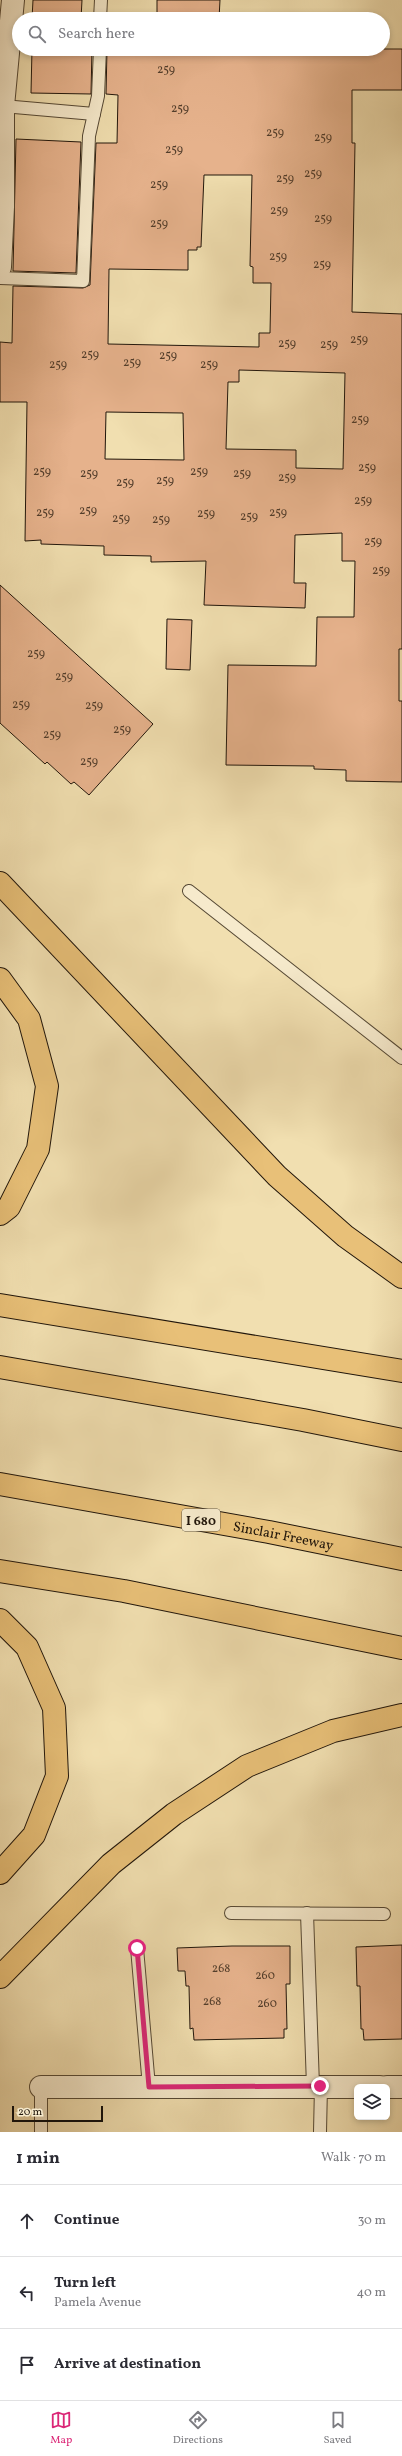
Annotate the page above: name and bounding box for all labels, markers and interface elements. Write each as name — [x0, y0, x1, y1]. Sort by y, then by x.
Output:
search box — [12, 12, 390, 56]
icon: search — [26, 23, 48, 45]
text: Search here — [58, 24, 135, 45]
house number: 259 — [157, 62, 175, 78]
house number: 259 — [171, 101, 189, 117]
house number: 259 — [266, 125, 284, 141]
house number: 259 — [314, 130, 332, 146]
house number: 259 — [165, 142, 183, 158]
house number: 259 — [304, 166, 322, 182]
house number: 259 — [276, 171, 294, 187]
house number: 259 — [150, 177, 168, 193]
house number: 259 — [270, 203, 288, 219]
house number: 259 — [314, 211, 332, 227]
house number: 259 — [150, 216, 168, 232]
house number: 259 — [269, 249, 287, 265]
house number: 259 — [313, 257, 331, 273]
house number: 259 — [350, 332, 368, 348]
house number: 259 — [278, 336, 296, 352]
house number: 259 — [320, 337, 338, 353]
house number: 259 — [81, 347, 99, 363]
house number: 259 — [159, 348, 177, 364]
house number: 259 — [123, 355, 141, 371]
house number: 259 — [49, 357, 67, 373]
house number: 259 — [200, 357, 218, 373]
house number: 259 — [351, 412, 369, 428]
house number: 259 — [358, 460, 376, 476]
house number: 259 — [33, 464, 51, 480]
house number: 259 — [190, 464, 208, 480]
house number: 259 — [80, 466, 98, 482]
house number: 259 — [233, 466, 251, 482]
house number: 259 — [278, 470, 296, 486]
house number: 259 — [156, 473, 174, 489]
house number: 259 — [116, 475, 134, 491]
house number: 259 — [354, 493, 372, 509]
house number: 259 — [79, 503, 97, 519]
house number: 259 — [36, 505, 54, 521]
house number: 259 — [269, 505, 287, 521]
house number: 259 — [197, 506, 215, 522]
house number: 259 — [240, 509, 258, 525]
house number: 259 — [112, 511, 130, 527]
house number: 259 — [152, 512, 170, 528]
house number: 259 — [364, 534, 382, 550]
house number: 259 — [372, 563, 390, 579]
house number: 259 — [27, 646, 45, 662]
house number: 259 — [55, 669, 73, 685]
house number: 259 — [12, 697, 30, 713]
house number: 259 — [85, 698, 103, 714]
house number: 259 — [113, 722, 131, 738]
house number: 259 — [43, 727, 61, 743]
house number: 259 — [80, 754, 98, 770]
road number: I 680 — [182, 1509, 220, 1531]
street label: Sinclair Freeway — [232, 1518, 335, 1556]
route start — [128, 1939, 146, 1957]
house number: 268 — [212, 1961, 230, 1977]
house number: 260 — [255, 1968, 275, 1984]
house number: 268 — [203, 1994, 221, 2010]
house number: 260 — [257, 1996, 277, 2012]
route end — [311, 2077, 329, 2095]
map controls — [354, 2084, 390, 2120]
button: layers — [354, 2084, 390, 2120]
scale bar — [12, 2104, 103, 2123]
text: 20 m — [18, 2105, 42, 2120]
text: 1 min — [16, 2147, 60, 2170]
text: Walk · 70 m — [321, 2149, 386, 2167]
icon: ahead — [16, 2210, 38, 2232]
text: Continue — [54, 2210, 119, 2231]
text: 30 m — [358, 2212, 386, 2230]
text: Turn left — [54, 2273, 116, 2294]
icon: left — [16, 2282, 38, 2304]
text: 40 m — [357, 2284, 386, 2302]
text: Pamela Avenue — [54, 2294, 141, 2312]
icon: arrive — [16, 2354, 38, 2376]
text: Arrive at destination — [54, 2354, 201, 2375]
tab: Map — [50, 2409, 72, 2448]
tab: Directions — [173, 2409, 223, 2448]
tab: Saved — [323, 2409, 352, 2448]

